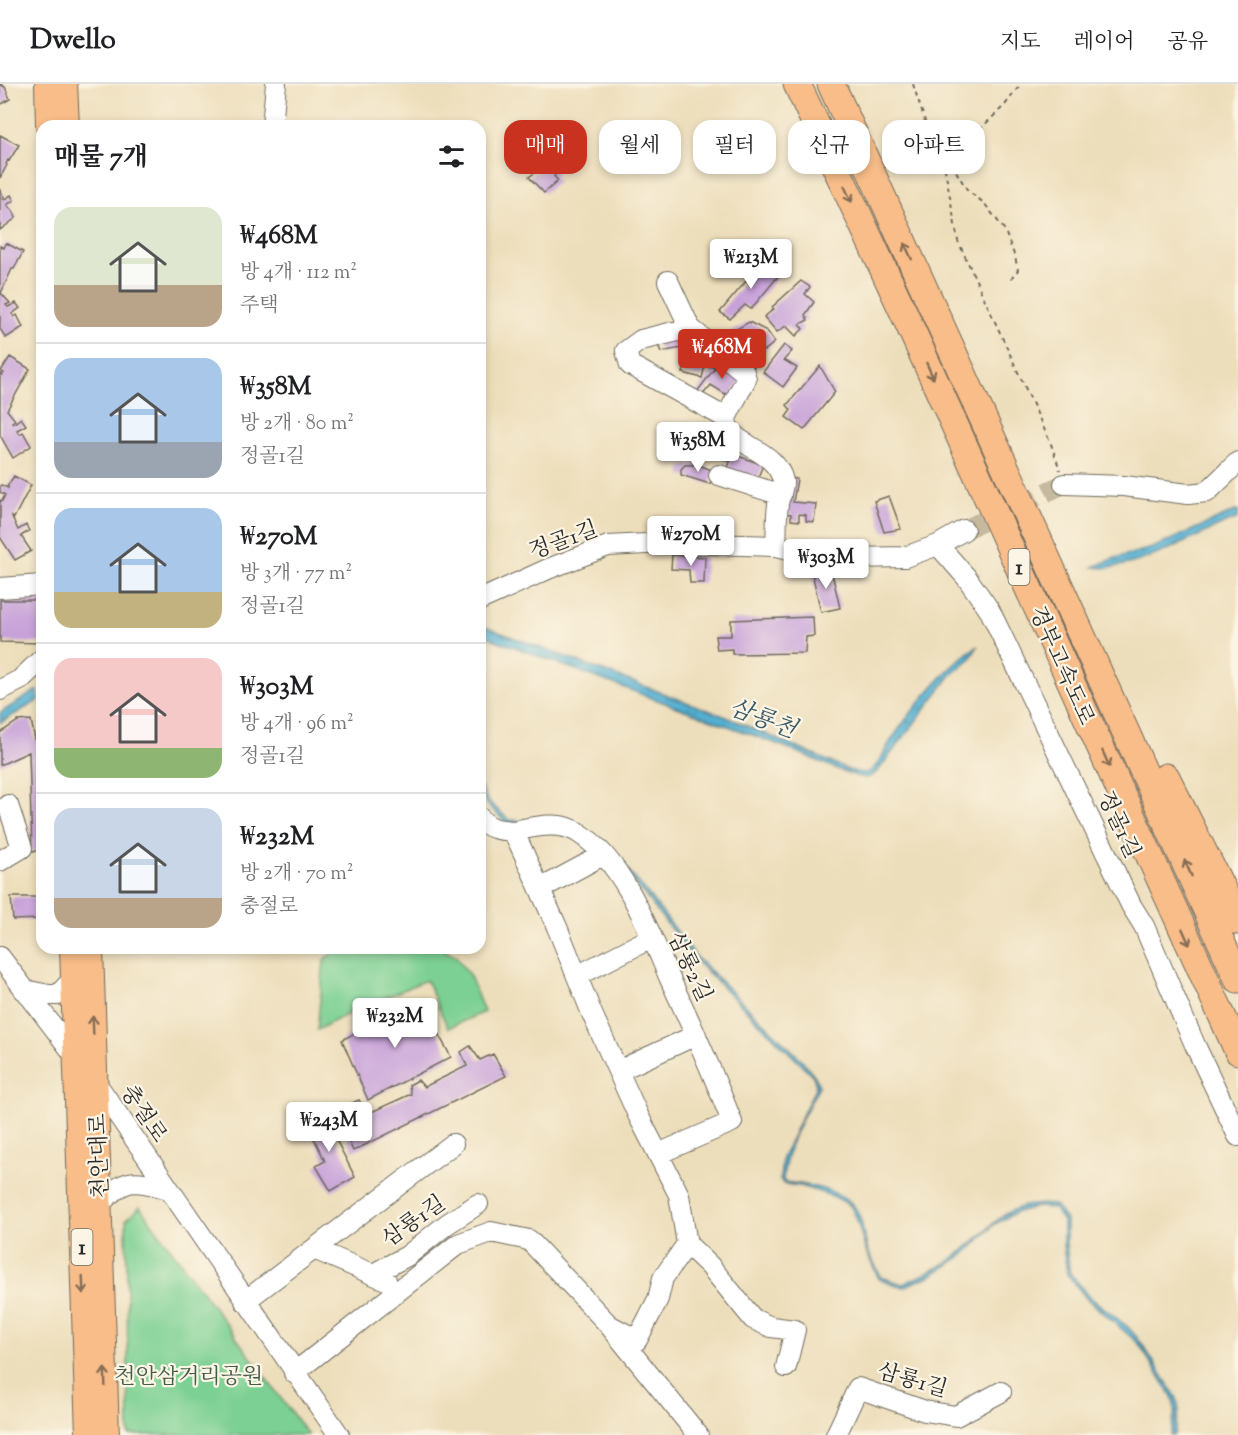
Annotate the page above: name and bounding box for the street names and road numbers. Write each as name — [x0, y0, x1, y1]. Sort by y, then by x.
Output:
street label: 정골1길 — [525, 515, 603, 569]
road number: 1 — [1008, 549, 1030, 585]
street label: 경부고속도로 — [1020, 601, 1101, 731]
street label: 정골1길 — [1088, 786, 1147, 864]
street label: 삼룡2길 — [658, 927, 718, 1008]
street label: 충절로 — [111, 1079, 174, 1150]
street label: 천안대로 — [84, 1113, 118, 1199]
street label: 삼룡1길 — [376, 1189, 453, 1256]
road number: 1 — [72, 1229, 92, 1265]
street label: 삼룡1길 — [874, 1357, 951, 1407]

